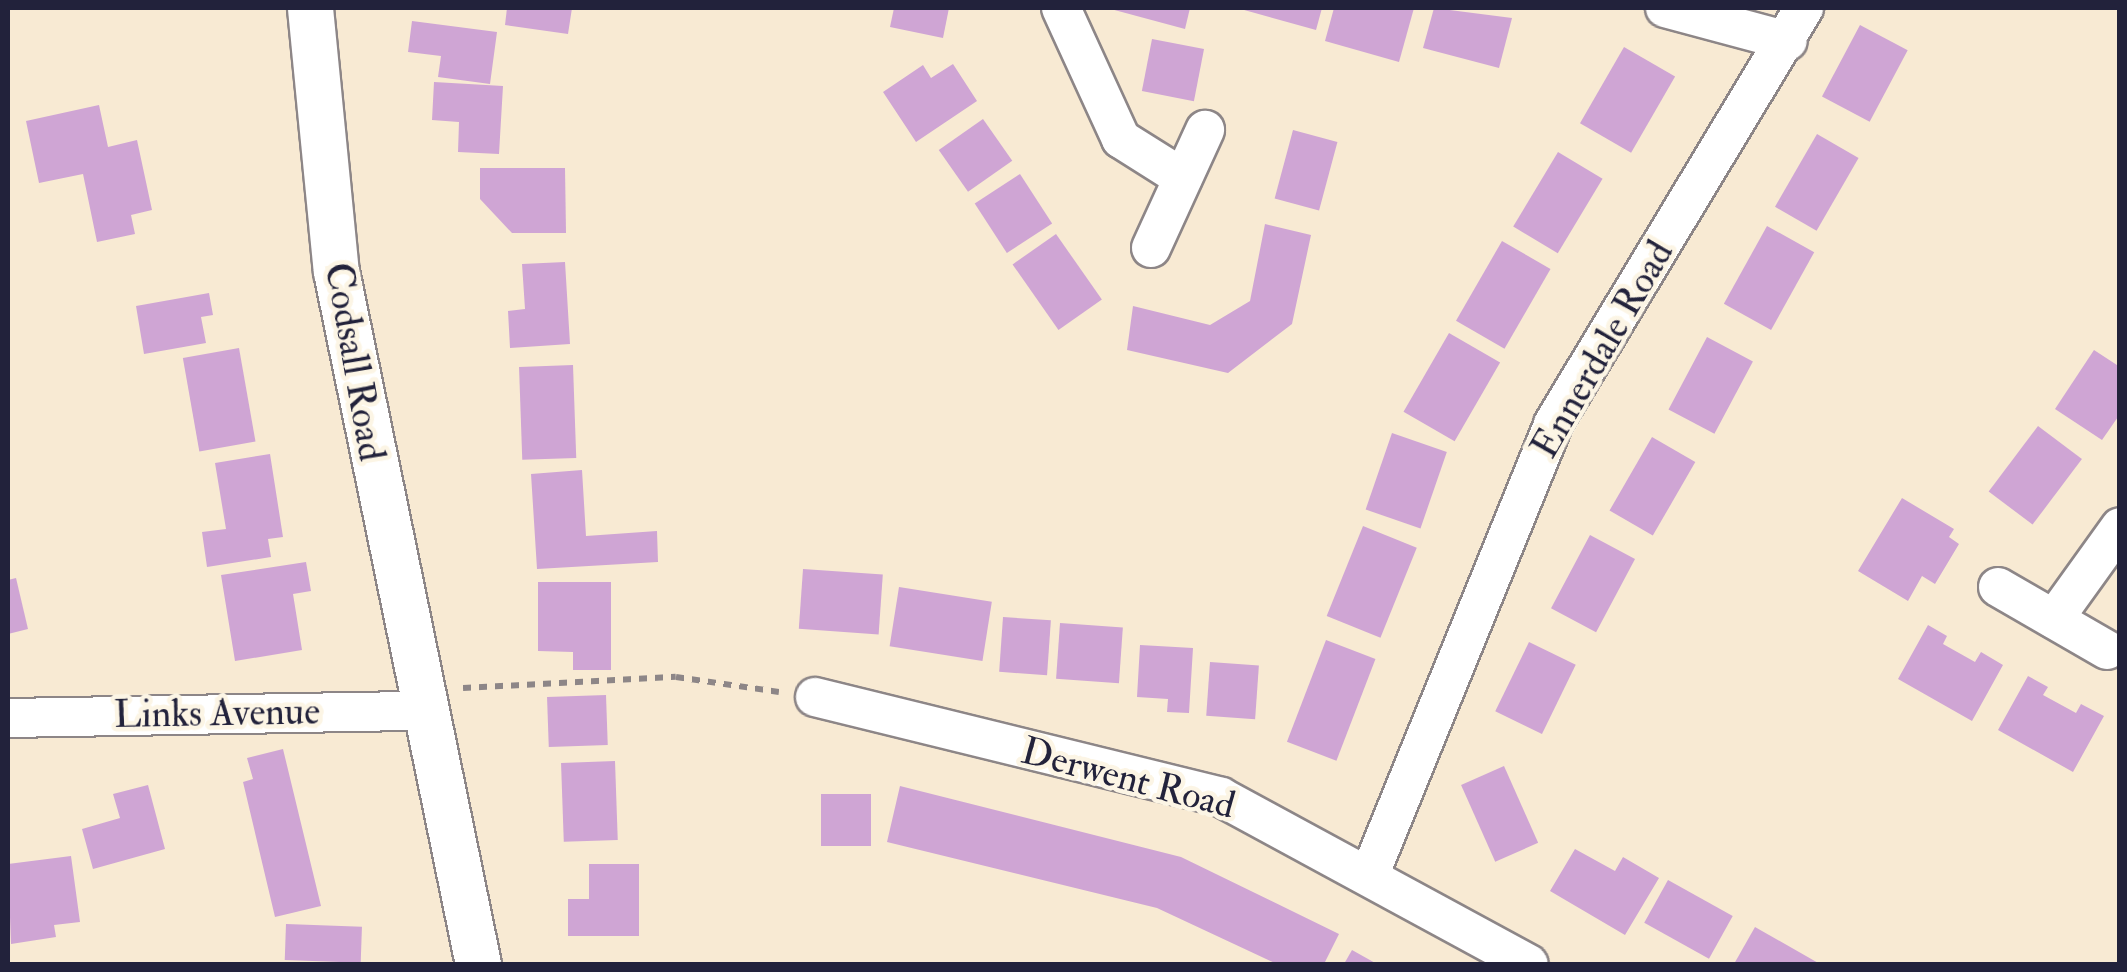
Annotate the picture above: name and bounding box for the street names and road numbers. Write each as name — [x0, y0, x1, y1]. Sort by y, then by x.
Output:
street label: Ennerdale Road — [1522, 233, 1684, 467]
street label: Codsall Road — [314, 259, 394, 465]
street label: Links Avenue — [114, 689, 320, 739]
street label: Derwent Road — [1016, 729, 1240, 829]

